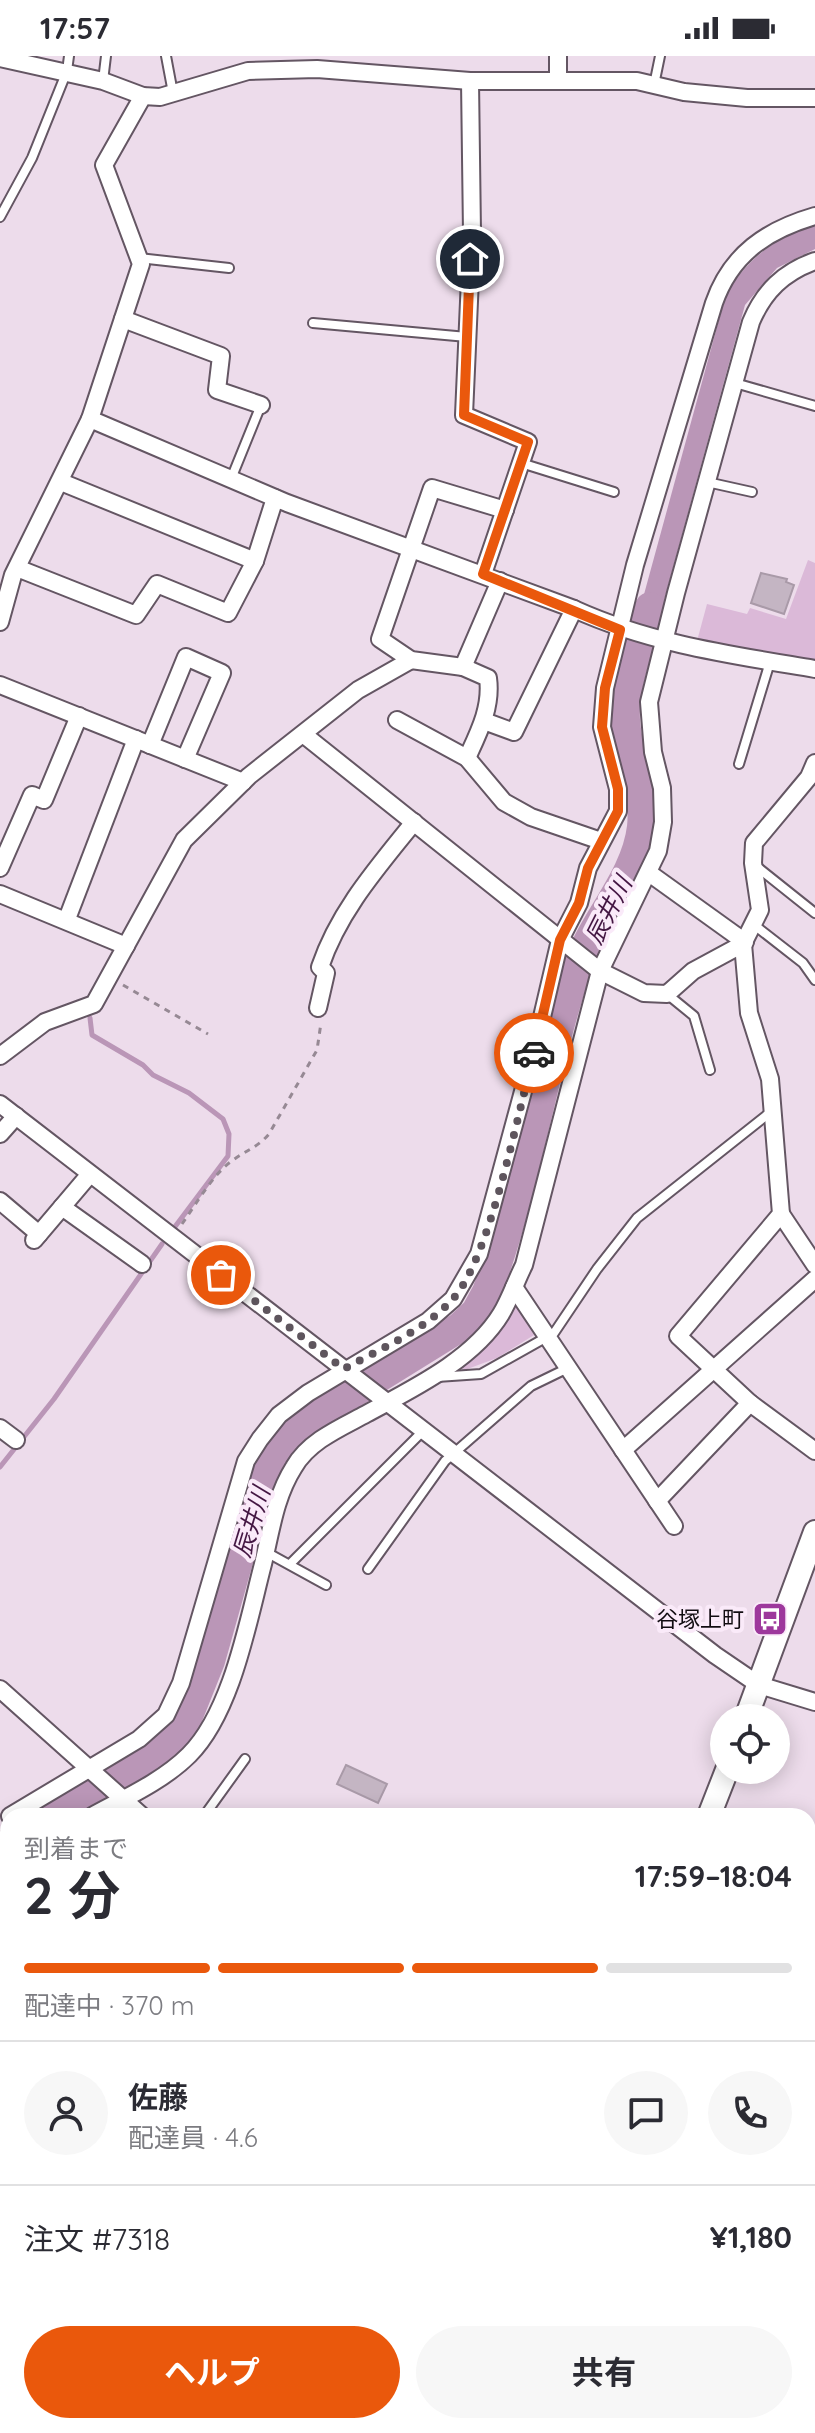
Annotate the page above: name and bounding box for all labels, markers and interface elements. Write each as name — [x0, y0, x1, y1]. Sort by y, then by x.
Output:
text: 17:57 — [40, 9, 110, 47]
pin — [436, 225, 504, 293]
icon: home — [448, 237, 492, 281]
water label: 辰井川 — [578, 868, 639, 949]
courier — [494, 1013, 574, 1093]
icon: car — [512, 1031, 556, 1075]
pin — [187, 1241, 255, 1309]
icon: bag — [199, 1253, 243, 1297]
water label: 辰井川 — [226, 1480, 277, 1561]
bus stop icon: 谷塚上町 — [751, 1600, 789, 1638]
place label: 谷塚上町 — [656, 1605, 744, 1633]
map controls — [710, 1704, 790, 1784]
button: locate — [710, 1704, 790, 1784]
text: 到着まで — [24, 1832, 128, 1865]
text: 17:59–18:04 — [635, 1857, 792, 1895]
text: 2 分 — [24, 1862, 120, 1927]
text: 配達中 · 370 m — [24, 1989, 195, 2022]
button: person — [24, 2071, 108, 2155]
button: chat — [604, 2071, 688, 2155]
button: phone — [708, 2071, 792, 2155]
text: 佐藤 — [128, 2078, 188, 2116]
text: 配達員 · 4.6 — [128, 2121, 258, 2154]
text: ¥1,180 — [710, 2218, 792, 2256]
text: 注文 #7318 — [24, 2220, 170, 2258]
button: ヘルプ — [24, 2326, 400, 2418]
button: 共有 — [416, 2326, 792, 2418]

